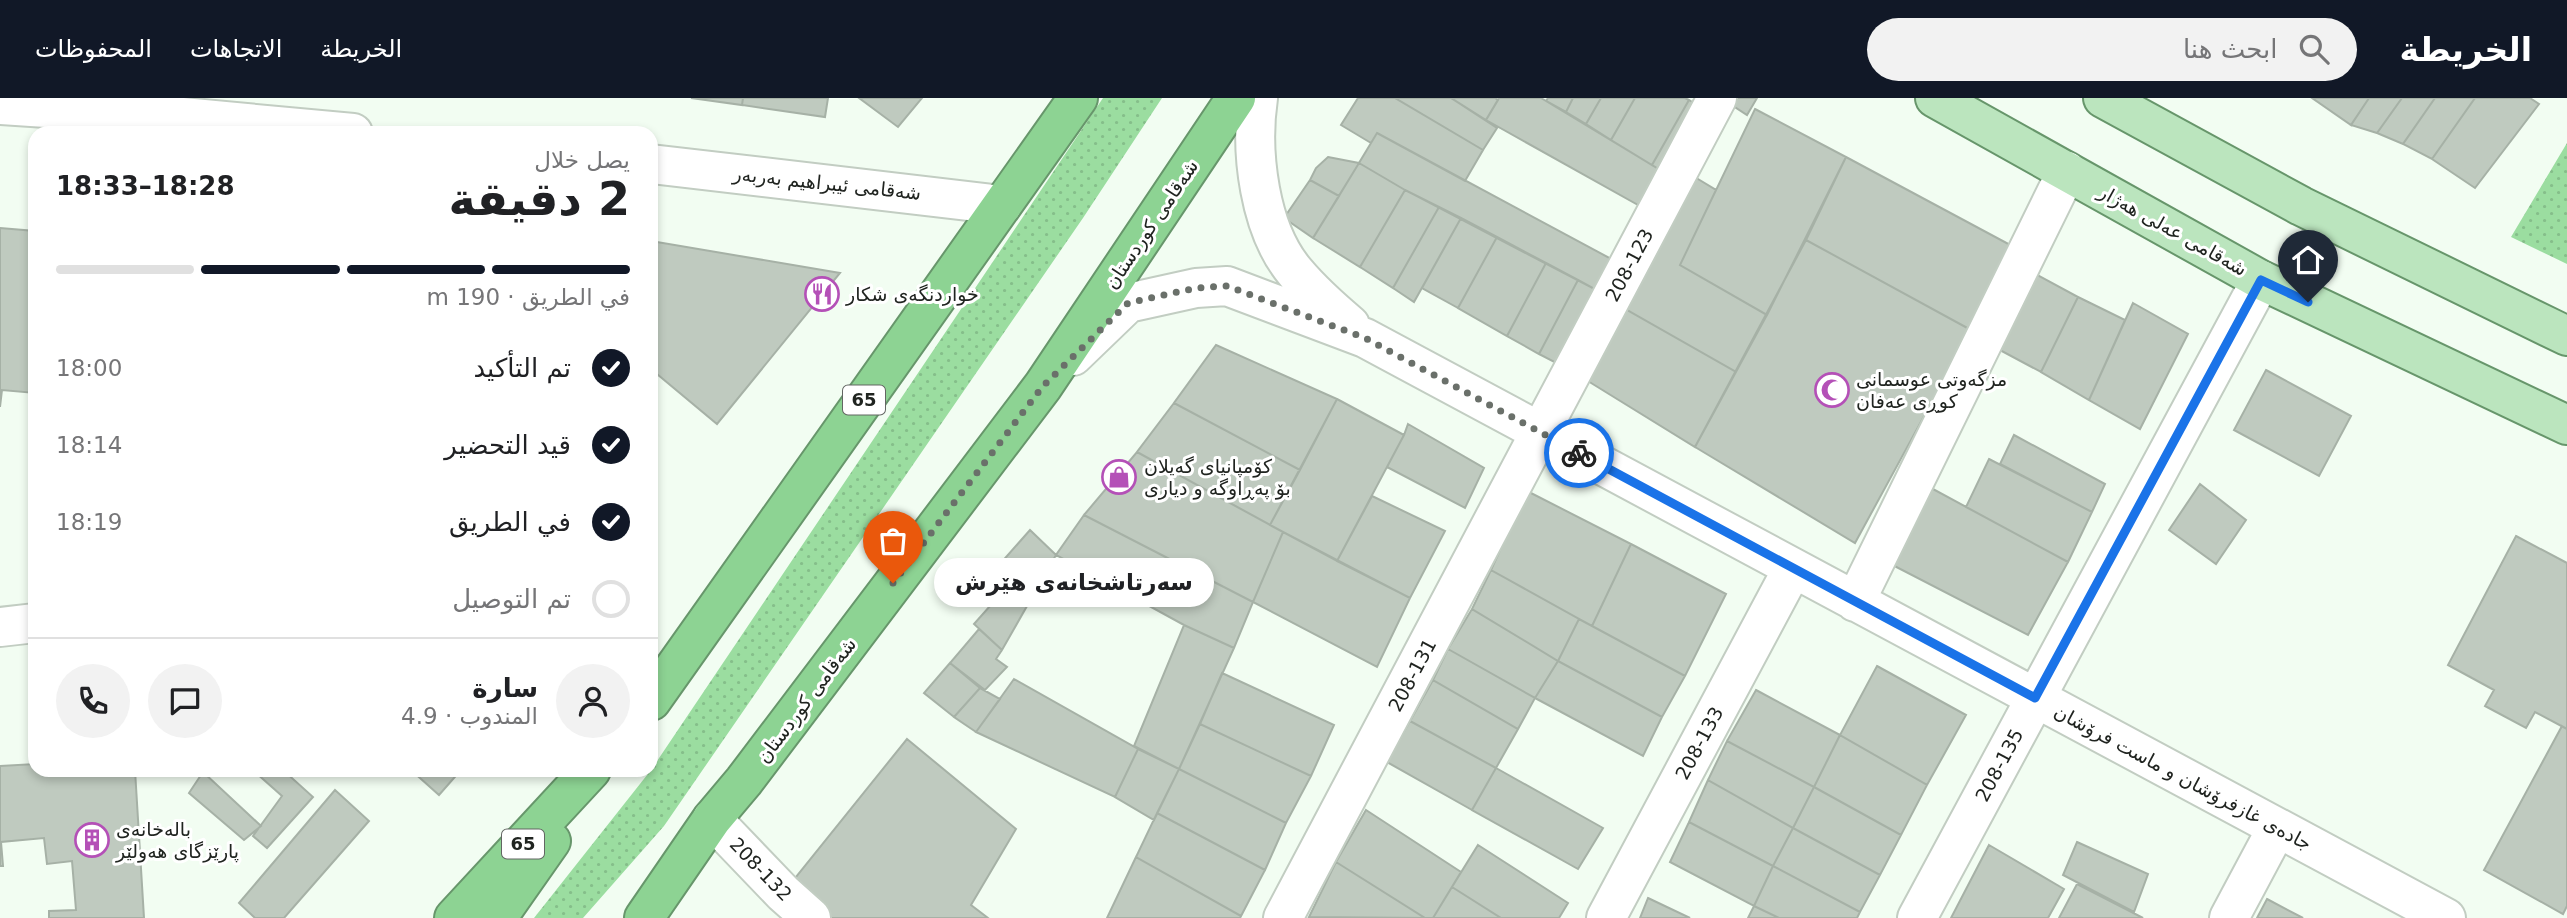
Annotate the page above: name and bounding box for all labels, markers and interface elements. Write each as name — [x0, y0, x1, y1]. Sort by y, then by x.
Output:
search box — [1867, 18, 2357, 81]
icon: search — [2295, 30, 2333, 68]
text: الخريطة — [2399, 30, 2532, 69]
text: ابحث هنا — [2183, 34, 2277, 64]
text: المحفوظات — [35, 35, 152, 63]
text: الاتجاهات — [190, 35, 282, 63]
text: الخريطة — [320, 35, 402, 63]
text: يصل خلال — [534, 147, 630, 173]
street label: شەقامی کوردستان — [1100, 155, 1203, 293]
street label: شەقامی ئیبراهیم بەربەر — [731, 162, 922, 205]
text: 18:28–18:33 — [56, 171, 235, 201]
text: 2 دقيقة — [448, 172, 630, 226]
street label: شەقامی عەلی هەژار — [2094, 180, 2251, 281]
street label: 208-123 — [1601, 225, 1657, 305]
pin — [2278, 230, 2338, 302]
icon: home — [2289, 241, 2327, 279]
restaurant icon: خواردنگەی شکار — [803, 275, 841, 313]
place label: خواردنگەی شکار — [845, 283, 979, 306]
text: في الطريق · 190 m — [426, 284, 630, 310]
icon: check — [592, 349, 630, 387]
text: تم التأكيد — [473, 353, 571, 383]
text: 18:00 — [56, 355, 122, 381]
place label: مزگەوتی عوسمانی کوڕی عەفان — [1856, 368, 2007, 413]
mosque icon: مزگەوتی عوسمانی کوڕی عەفان — [1813, 371, 1851, 409]
road number: 65 — [843, 386, 885, 414]
courier — [1544, 418, 1614, 488]
icon: check — [592, 426, 630, 464]
text: قيد التحضير — [444, 430, 571, 460]
text: 18:14 — [56, 432, 122, 458]
icon: bike — [1560, 434, 1598, 472]
place label: کۆمپانیای گەیلان بۆ پەڕاوگە و دیاری — [1144, 455, 1291, 500]
shop icon: کۆمپانیای گەیلان بۆ پەڕاوگە و دیاری — [1100, 458, 1138, 496]
icon: check — [592, 503, 630, 541]
text: في الطريق — [449, 507, 571, 537]
text: 18:19 — [56, 509, 122, 535]
pin — [863, 511, 923, 583]
icon: bag — [874, 522, 912, 560]
callout: سەرتاشخانەی هێرش — [935, 559, 1215, 608]
text: سەرتاشخانەی هێرش — [955, 569, 1193, 595]
text: تم التوصيل — [452, 584, 571, 614]
street label: شەقامی کوردستان — [752, 633, 861, 767]
street label: 208-131 — [1384, 635, 1440, 715]
button: phone — [56, 664, 130, 738]
button: chat — [148, 664, 222, 738]
button: person — [556, 664, 630, 738]
text: سارة — [472, 673, 538, 703]
street label: جاده‌ی غازفرۆشان و ماست فرۆشان — [2050, 700, 2315, 855]
text: المندوب · 4.9 — [401, 703, 538, 729]
street label: 208-133 — [1671, 703, 1727, 783]
street label: 208-135 — [1971, 725, 2027, 805]
place label: بالەخانەی پارێزگای هەولێر — [115, 818, 239, 863]
building icon: بالەخانەی پارێزگای هەولێر — [73, 821, 111, 859]
road number: 65 — [502, 830, 544, 858]
street label: 208-132 — [726, 833, 796, 905]

